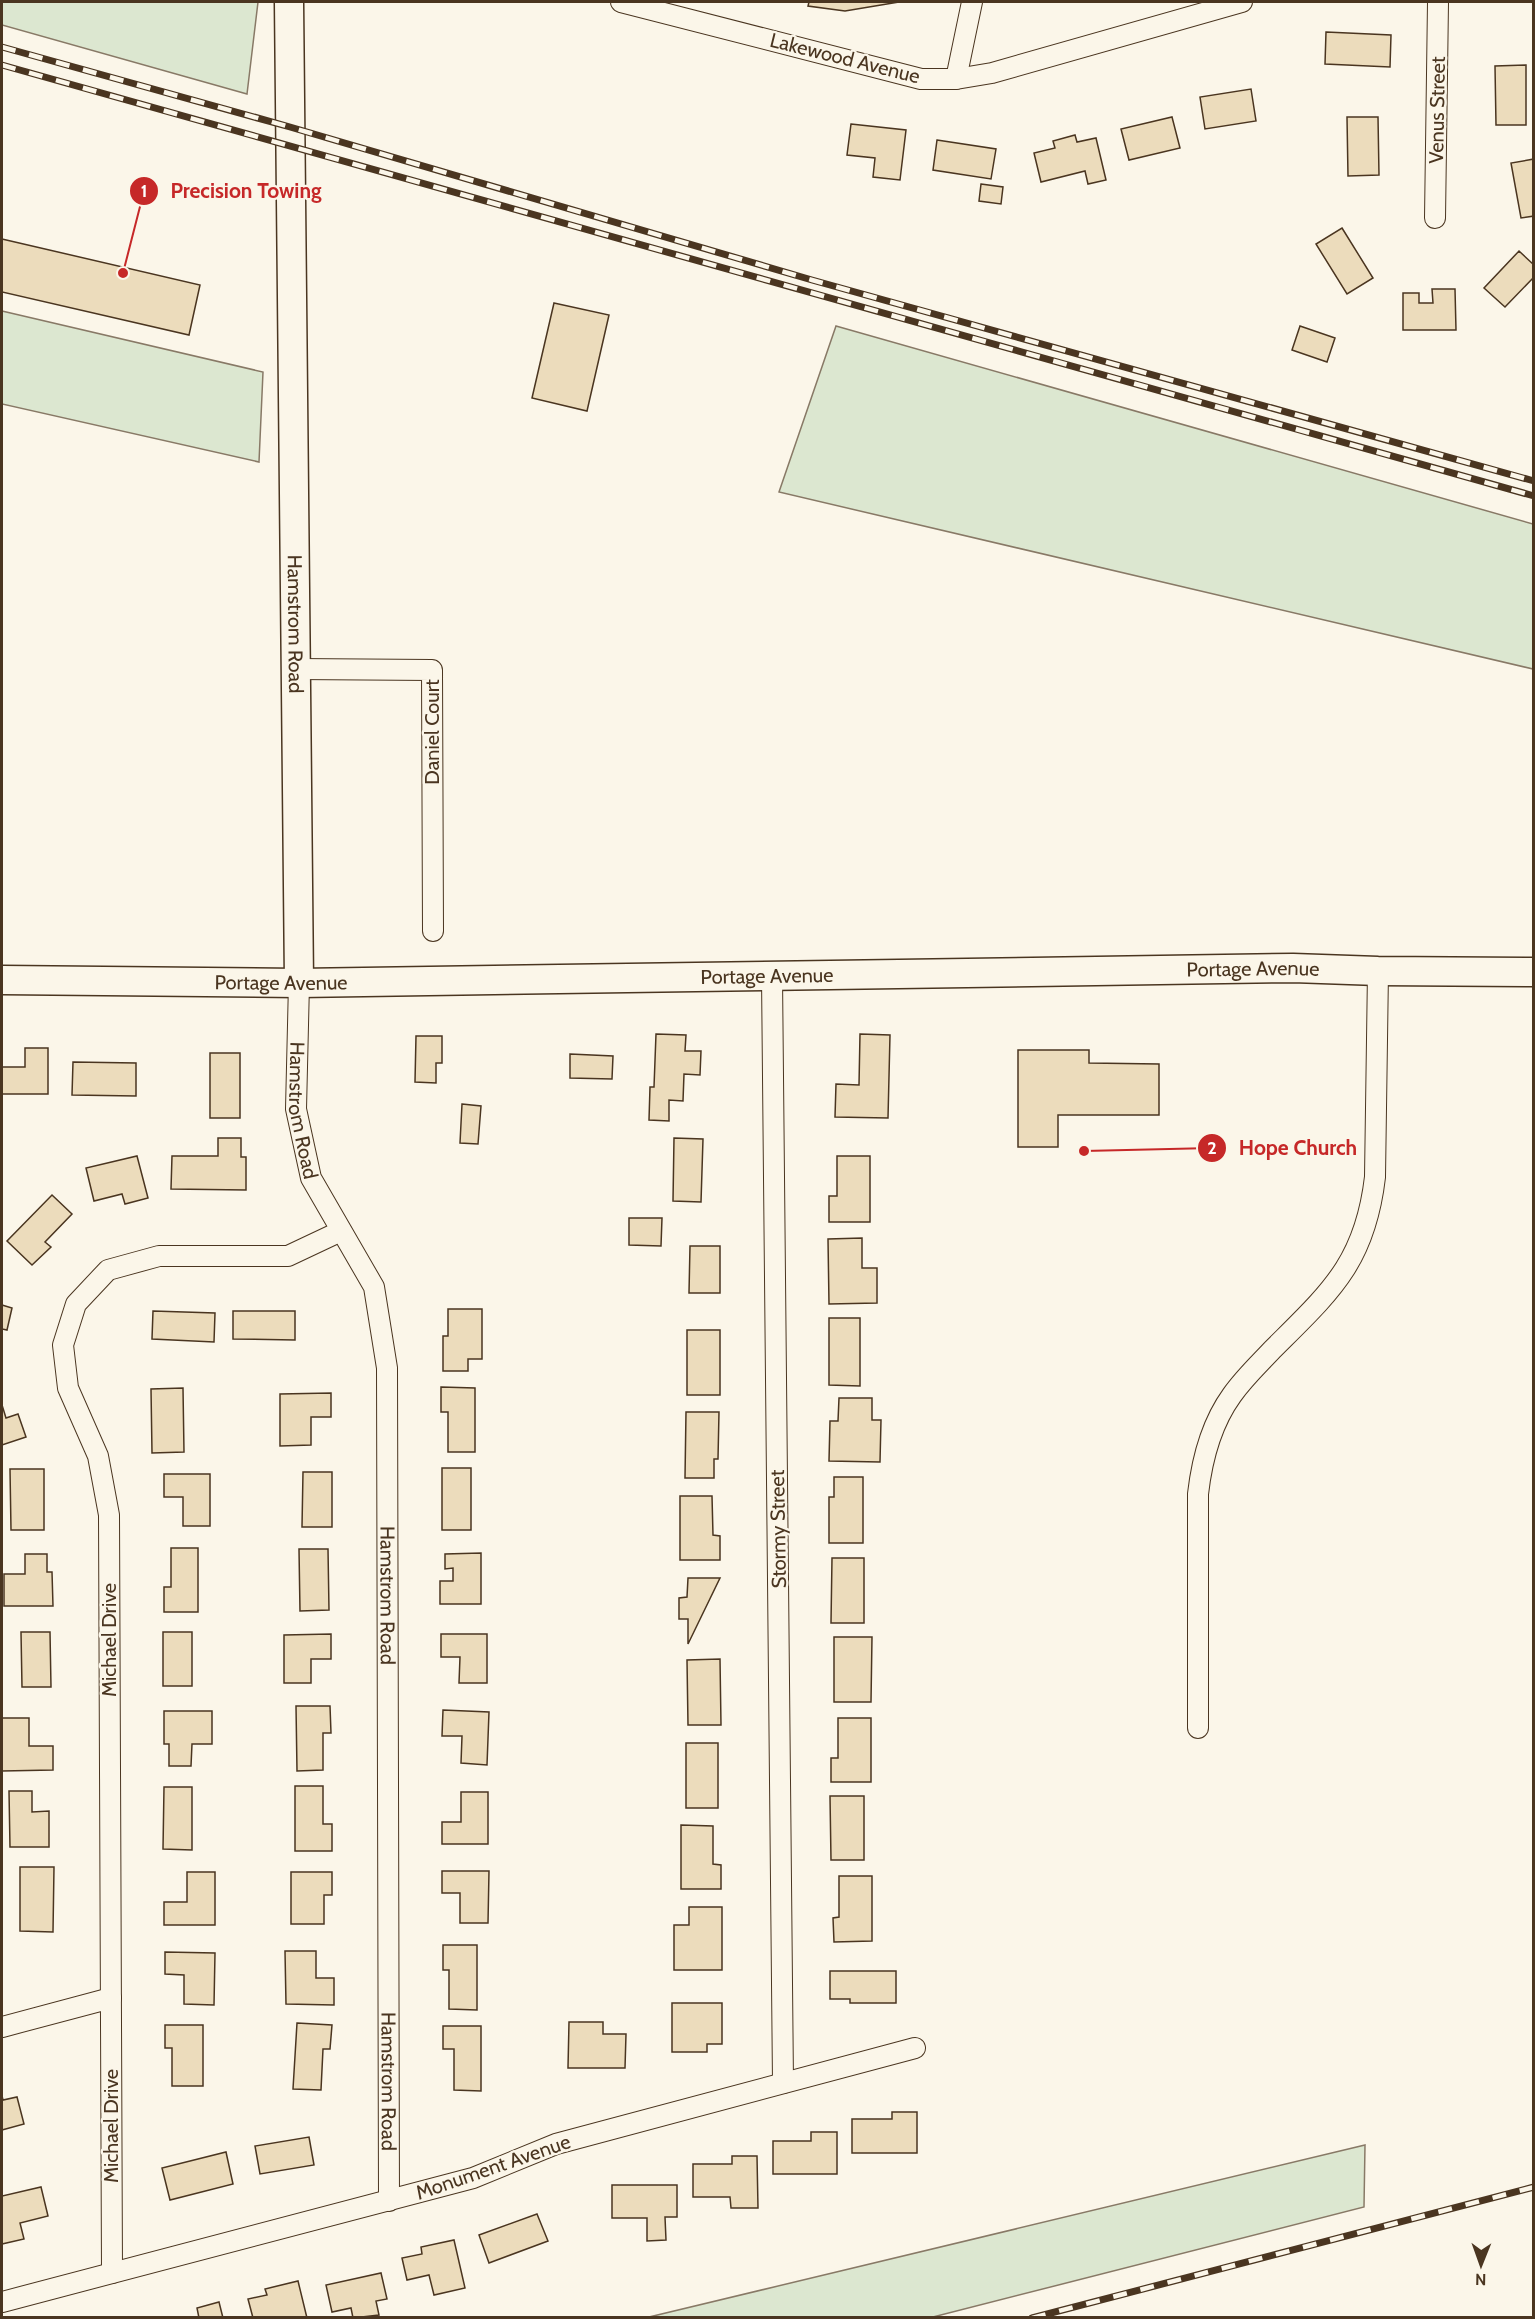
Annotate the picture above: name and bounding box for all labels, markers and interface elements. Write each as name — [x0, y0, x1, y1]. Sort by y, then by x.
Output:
street label: Lakewood Avenue — [767, 28, 923, 88]
street label: Venus Street — [1424, 56, 1450, 164]
callout: Precision Towing — [129, 171, 334, 210]
text: Precision Towing — [170, 178, 322, 203]
text: 1 — [141, 180, 147, 202]
street label: Hamstrom Road — [283, 555, 308, 693]
street label: Daniel Court — [420, 679, 444, 785]
street label: Portage Avenue — [1186, 956, 1320, 982]
street label: Portage Avenue — [700, 963, 834, 989]
street label: Portage Avenue — [214, 970, 348, 995]
street label: Hamstrom Road — [283, 1041, 323, 1181]
callout: Hope Church — [1197, 1128, 1369, 1167]
text: Hope Church — [1239, 1135, 1357, 1160]
text: 2 — [1207, 1137, 1217, 1159]
street label: Stormy Street — [765, 1469, 791, 1589]
street label: Hamstrom Road — [375, 1526, 400, 1665]
street label: Michael Drive — [97, 1583, 121, 1697]
street label: Hamstrom Road — [377, 2012, 401, 2151]
street label: Michael Drive — [99, 2069, 123, 2183]
street label: Monument Avenue — [412, 2129, 574, 2205]
north arrow — [1451, 2235, 1511, 2295]
text: N — [1475, 2270, 1487, 2289]

